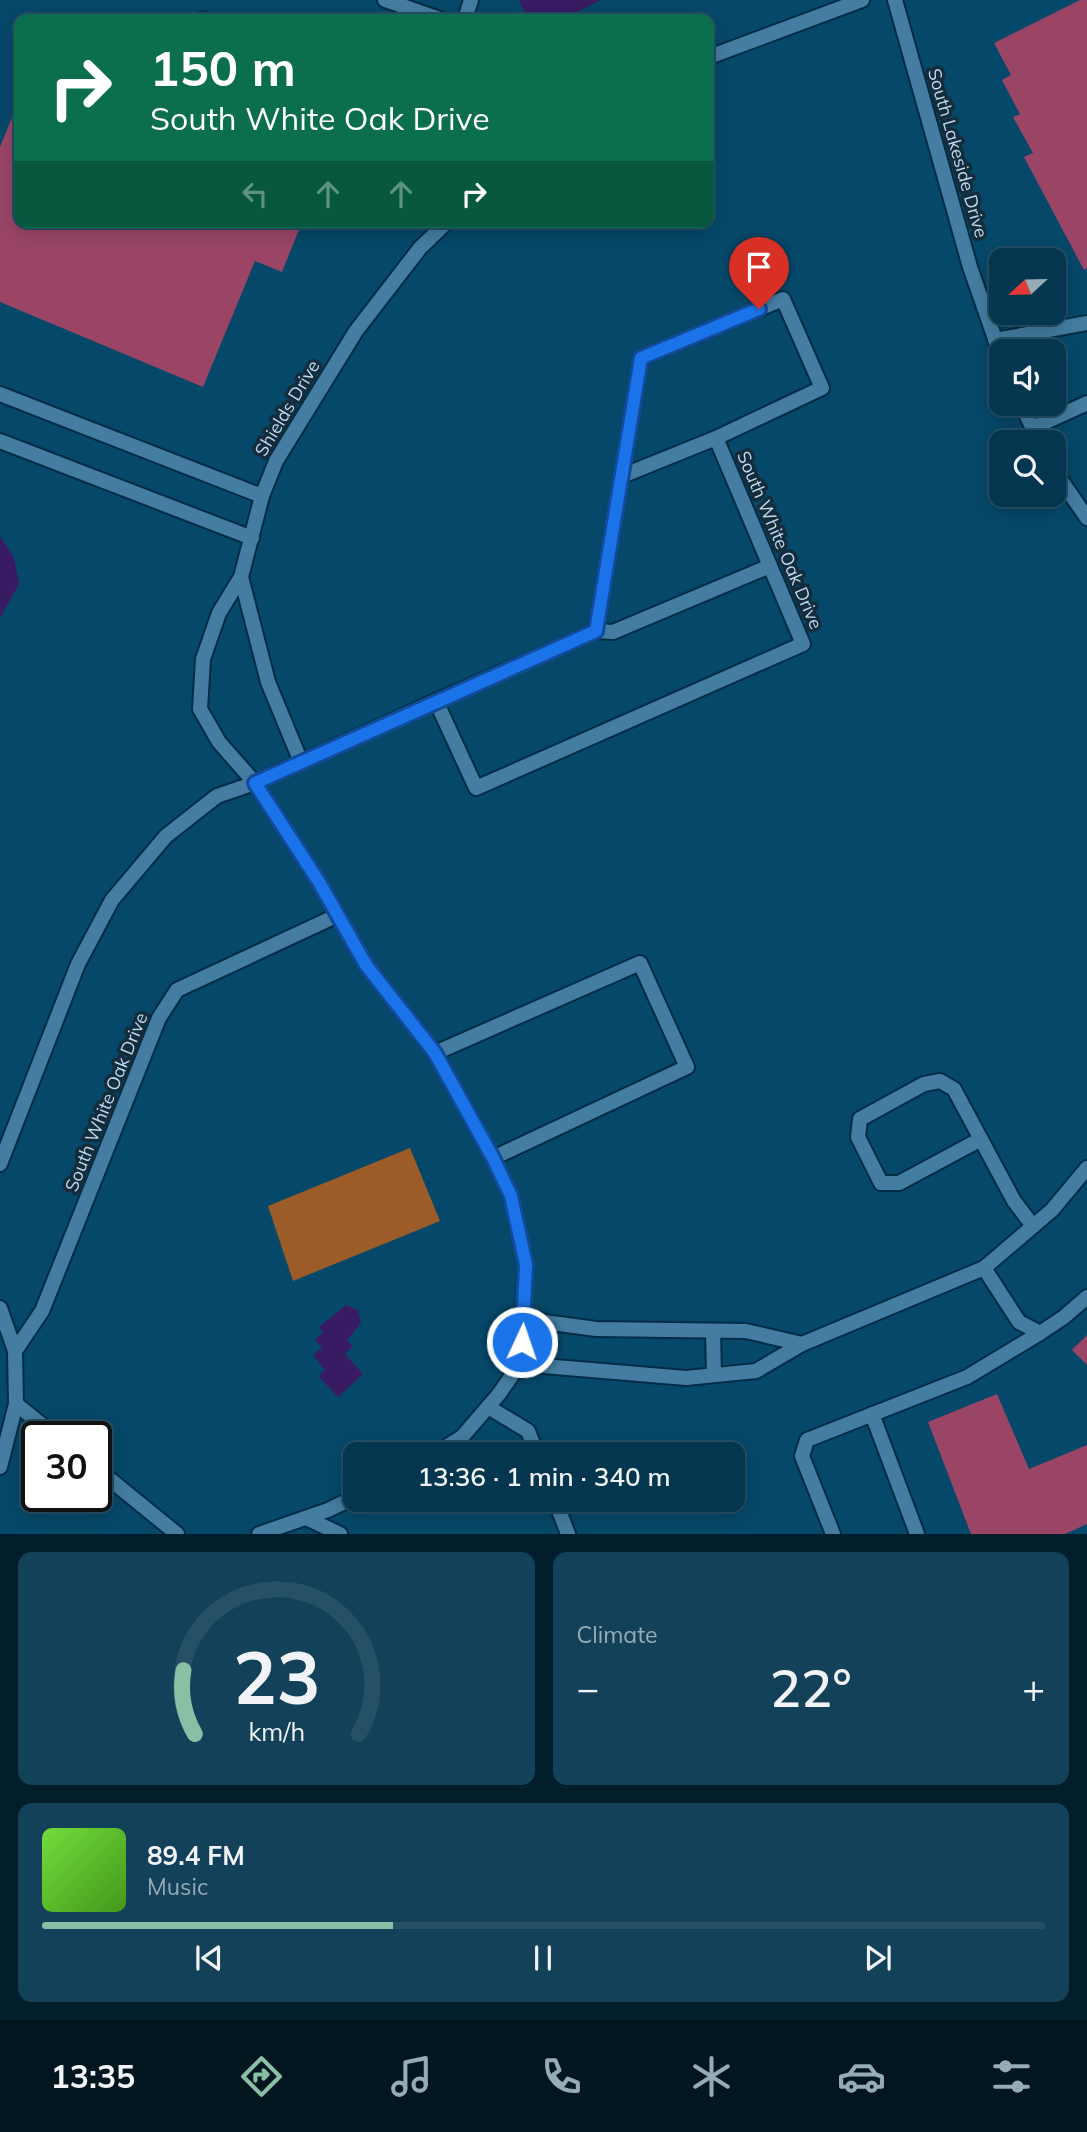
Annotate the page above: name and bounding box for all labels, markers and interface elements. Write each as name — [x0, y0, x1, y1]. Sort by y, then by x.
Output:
text: 150 m — [150, 37, 296, 98]
icon: right — [35, 42, 126, 133]
street label: South Lakeside Drive — [923, 66, 993, 240]
text: South White Oak Drive — [150, 98, 490, 138]
icon: left — [236, 175, 274, 213]
icon: ahead — [309, 175, 347, 213]
icon: ahead — [382, 175, 420, 213]
icon: right — [455, 175, 493, 213]
pin — [729, 237, 789, 309]
icon: arrive — [740, 248, 778, 286]
north arrow — [989, 248, 1066, 326]
map controls — [989, 248, 1066, 507]
button: sound — [989, 339, 1066, 416]
street label: Shields Drive — [249, 356, 325, 460]
button: search — [989, 430, 1066, 507]
street label: South White Oak Drive — [732, 448, 828, 632]
street label: South White Oak Drive — [60, 1009, 152, 1195]
position arrow — [485, 1305, 559, 1379]
speed limit sign: 30 — [21, 1421, 112, 1512]
text: 13:36 · 1 min · 340 m — [417, 1460, 671, 1493]
text: Climate — [577, 1620, 658, 1649]
text: 23 — [233, 1632, 320, 1723]
text: 22° — [770, 1655, 852, 1720]
text: − — [577, 1664, 599, 1712]
text: + — [1022, 1664, 1045, 1712]
text: km/h — [248, 1716, 305, 1747]
text: 89.4 FM — [147, 1839, 245, 1872]
text: Music — [147, 1872, 208, 1901]
icon: previous — [190, 1939, 228, 1977]
icon: pause — [524, 1939, 562, 1977]
icon: next — [859, 1939, 897, 1977]
icon: directions — [237, 2052, 286, 2101]
icon: music — [387, 2052, 436, 2101]
icon: phone — [537, 2052, 586, 2101]
icon: climate — [687, 2052, 736, 2101]
icon: car — [837, 2052, 886, 2101]
icon: filters — [987, 2052, 1036, 2101]
text: 13:35 — [51, 2056, 135, 2096]

